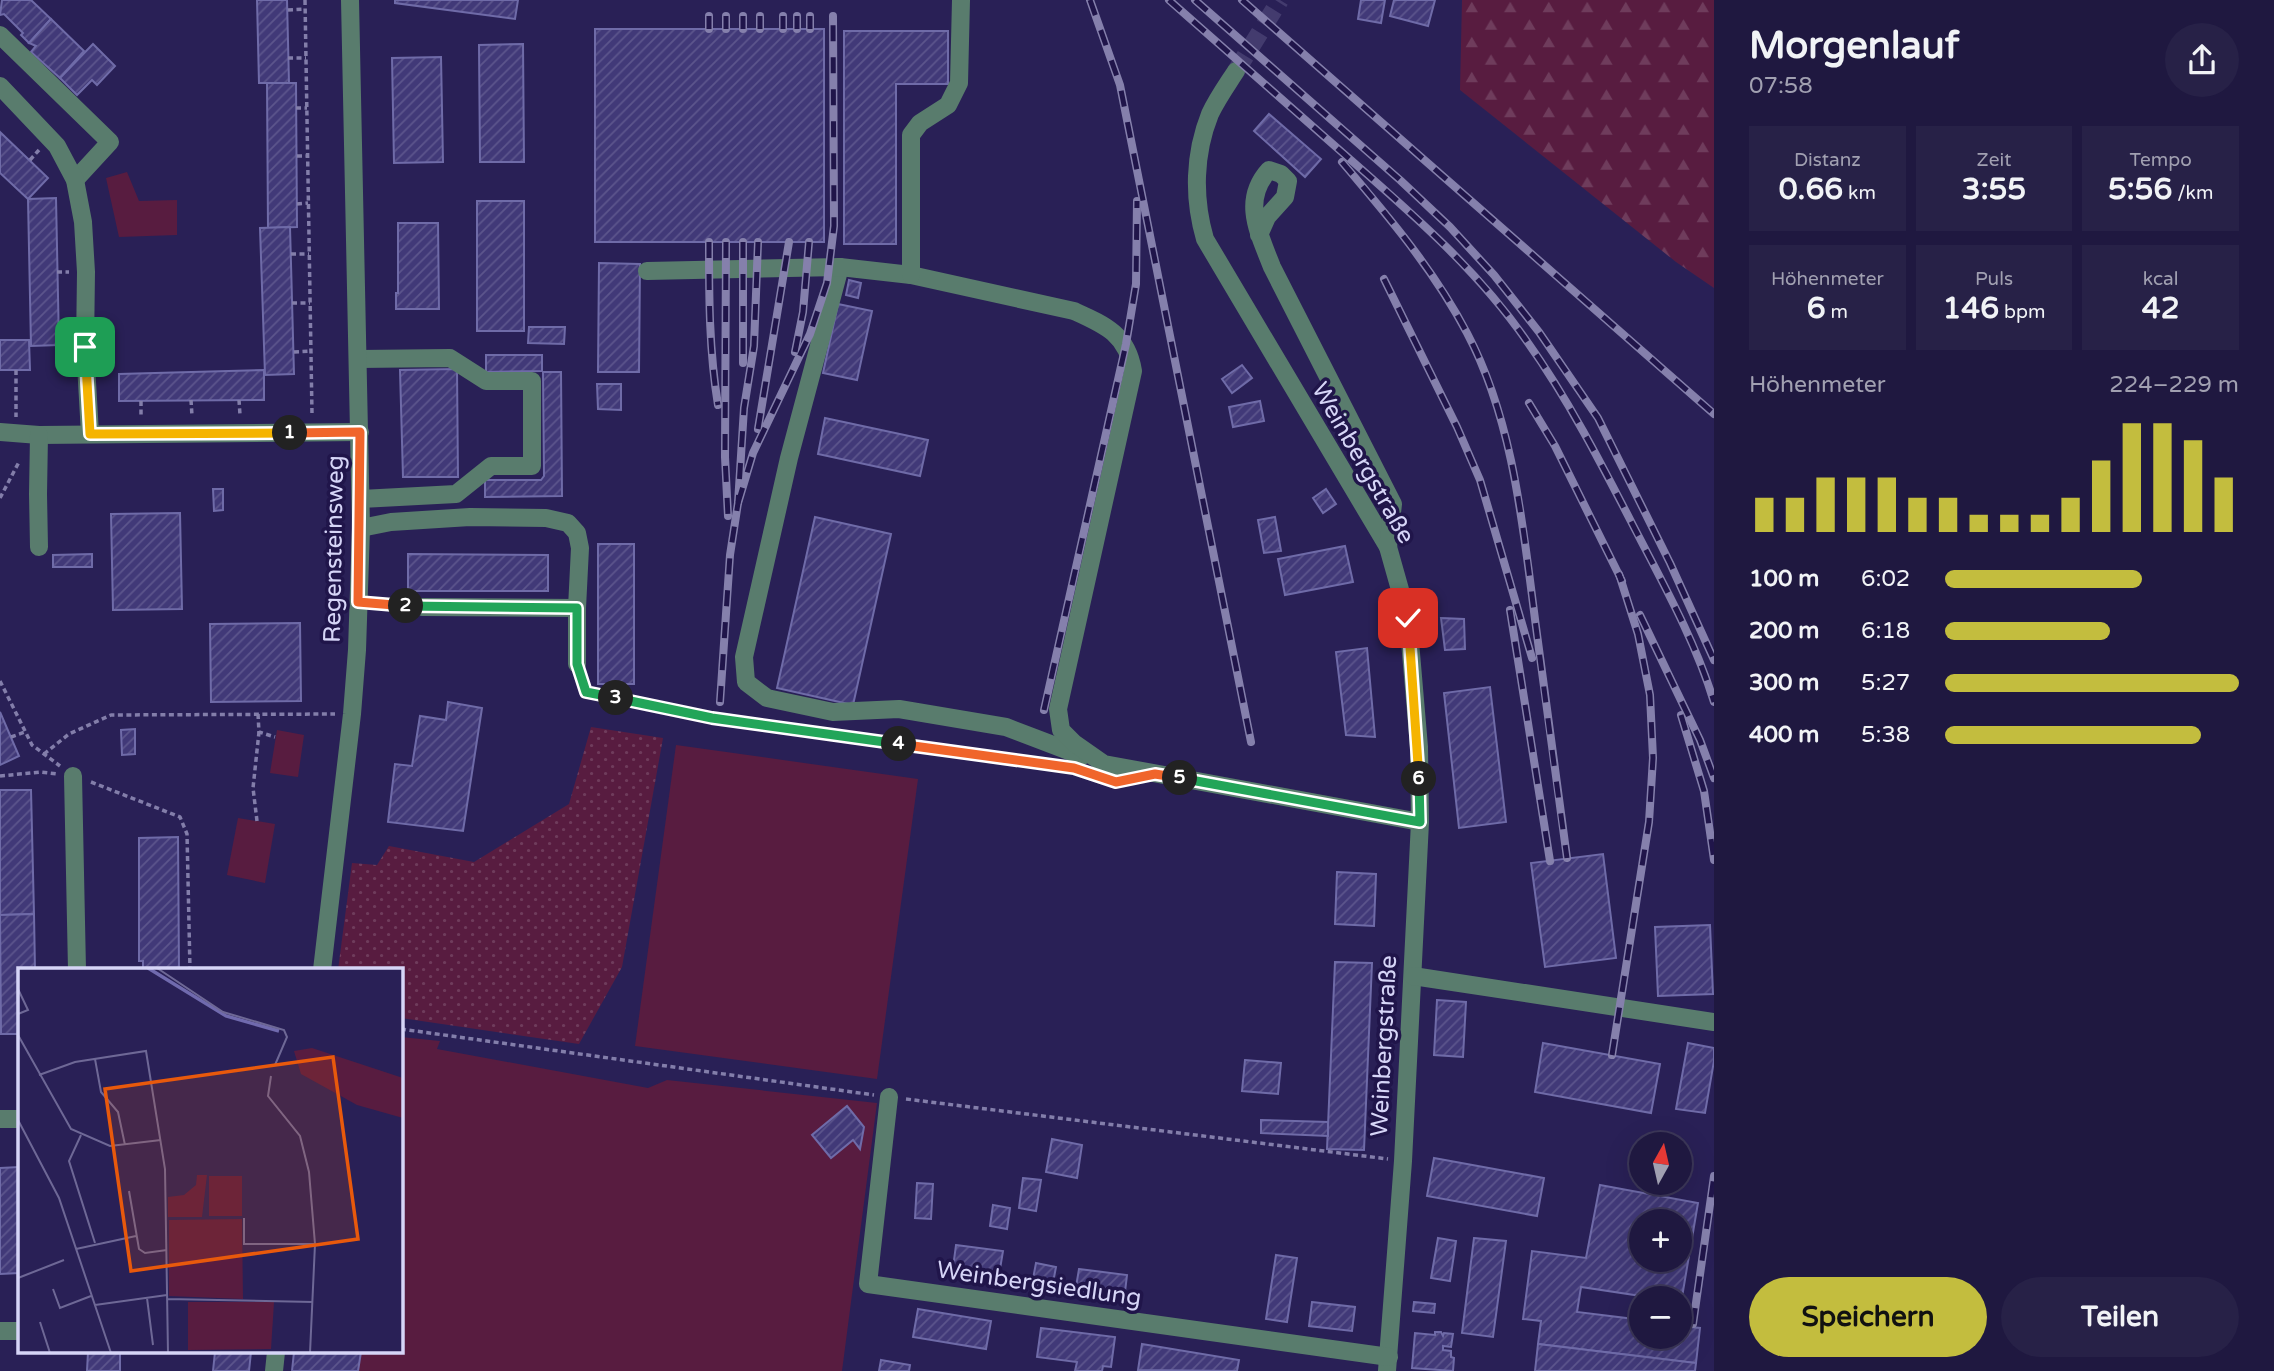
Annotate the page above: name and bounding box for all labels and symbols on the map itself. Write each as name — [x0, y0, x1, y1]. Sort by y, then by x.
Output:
pin — [55, 317, 115, 377]
street label: Weinbergstraße — [1305, 377, 1421, 549]
pin: 1 — [272, 416, 308, 450]
street label: Regensteinsweg — [318, 455, 350, 643]
pin: 2 — [388, 588, 424, 624]
pin — [1378, 588, 1438, 648]
pin: 3 — [598, 680, 634, 716]
pin: 4 — [881, 726, 916, 762]
pin: 5 — [1162, 760, 1198, 796]
pin: 6 — [1402, 762, 1436, 796]
street label: Weinbergstraße — [1365, 955, 1403, 1137]
inset map — [18, 968, 402, 1354]
north arrow — [1629, 1132, 1692, 1195]
street label: Weinbergsiedlung — [935, 1255, 1143, 1313]

